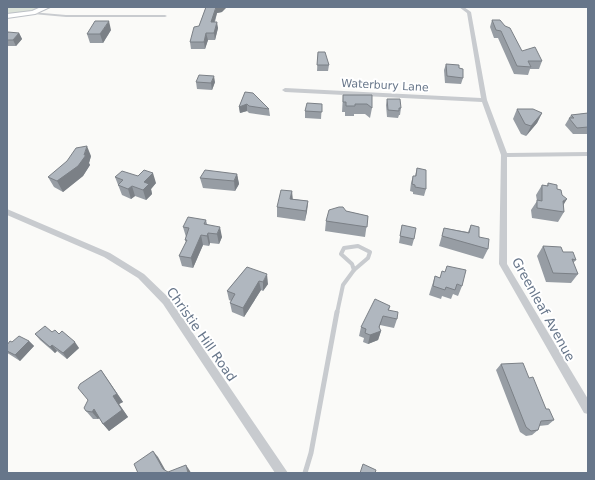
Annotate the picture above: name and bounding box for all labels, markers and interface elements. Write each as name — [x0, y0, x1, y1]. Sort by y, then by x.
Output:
street label: Waterbury Lane — [341, 77, 429, 94]
street label: Greenleaf Avenue — [509, 255, 578, 364]
street label: Christie Hill Road — [164, 284, 240, 384]

